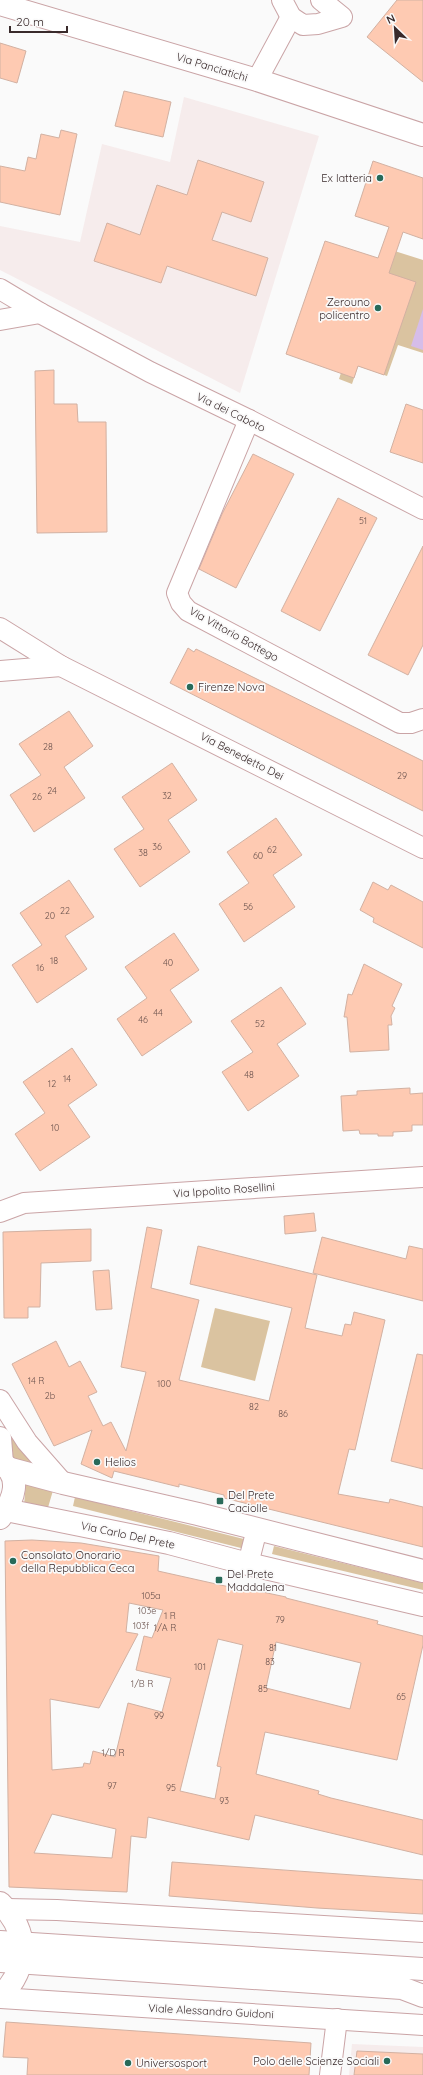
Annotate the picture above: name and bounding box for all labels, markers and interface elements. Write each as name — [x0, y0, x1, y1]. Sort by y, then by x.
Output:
scale bar — [10, 8, 67, 34]
north arrow — [375, 8, 415, 48]
text: N — [384, 11, 397, 27]
text: 20 m — [16, 14, 44, 29]
street label: Via Panciatichi — [175, 49, 249, 85]
place label: Ex latteria — [321, 171, 372, 185]
marker: Ex latteria — [375, 173, 385, 183]
place label: Zerouno policentro — [319, 295, 370, 322]
marker: Zerouno policentro — [373, 303, 383, 313]
street label: Via dei Caboto — [194, 389, 268, 435]
house number: 51 — [359, 515, 367, 526]
street label: Via Vittorio Bottego — [187, 604, 281, 665]
place label: Firenze Nova — [198, 680, 265, 694]
marker: Firenze Nova — [185, 682, 195, 692]
street label: Via Benedetto Dei — [198, 729, 286, 783]
house number: 28 — [43, 741, 53, 752]
house number: 29 — [397, 770, 407, 781]
house number: 24 — [47, 785, 57, 796]
house number: 32 — [162, 790, 172, 801]
house number: 26 — [32, 791, 42, 802]
house number: 36 — [152, 841, 162, 852]
house number: 62 — [267, 844, 277, 855]
house number: 38 — [138, 847, 148, 858]
house number: 60 — [253, 850, 263, 861]
house number: 56 — [243, 901, 253, 912]
house number: 22 — [60, 905, 70, 916]
house number: 20 — [45, 910, 55, 921]
house number: 18 — [50, 955, 58, 966]
house number: 40 — [163, 957, 173, 968]
house number: 16 — [36, 962, 44, 973]
house number: 44 — [153, 1007, 163, 1018]
house number: 46 — [138, 1014, 148, 1025]
house number: 52 — [255, 1018, 265, 1029]
house number: 48 — [244, 1069, 254, 1080]
house number: 14 — [63, 1073, 71, 1084]
house number: 12 — [48, 1078, 56, 1089]
house number: 10 — [51, 1122, 59, 1133]
street label: Via Ippolito Rosellini — [173, 1179, 275, 1201]
house number: 14 R — [28, 1375, 44, 1386]
house number: 100 — [157, 1378, 171, 1389]
house number: 2b — [45, 1390, 56, 1401]
house number: 82 — [249, 1401, 259, 1412]
house number: 86 — [278, 1408, 288, 1419]
place label: Helios — [105, 1455, 136, 1469]
marker: Helios — [92, 1457, 102, 1467]
place label: Del Prete Caciolle — [228, 1488, 274, 1515]
marker: Del Prete Caciolle — [215, 1496, 225, 1506]
street label: Via Carlo Del Prete — [80, 1518, 176, 1552]
place label: Consolato Onorario della Repubblica Ceca — [21, 1548, 134, 1575]
marker: Consolato Onorario della Repubblica Ceca — [8, 1556, 18, 1566]
place label: Del Prete Maddalena — [227, 1567, 284, 1594]
marker: Del Prete Maddalena — [214, 1575, 224, 1585]
house number: 105a — [141, 1590, 161, 1601]
house number: 103e — [138, 1605, 156, 1616]
house number: 1 R — [164, 1610, 176, 1621]
house number: 79 — [275, 1614, 285, 1625]
house number: 103f — [133, 1620, 150, 1631]
house number: 1/A R — [154, 1622, 176, 1633]
house number: 81 — [269, 1642, 277, 1653]
house number: 83 — [265, 1656, 275, 1667]
house number: 101 — [194, 1661, 206, 1672]
house number: 1/B R — [131, 1678, 153, 1689]
house number: 85 — [258, 1683, 268, 1694]
house number: 65 — [396, 1691, 406, 1702]
house number: 99 — [154, 1710, 164, 1721]
house number: 1/D R — [102, 1747, 125, 1758]
house number: 97 — [107, 1780, 117, 1791]
house number: 95 — [166, 1782, 176, 1793]
house number: 93 — [219, 1795, 229, 1806]
street label: Viale Alessandro Guidoni — [148, 2001, 274, 2021]
place label: Polo delle Scienze Sociali — [253, 2054, 379, 2068]
place label: Universosport — [136, 2056, 207, 2070]
marker: Polo delle Scienze Sociali — [382, 2056, 392, 2066]
marker: Universosport — [123, 2058, 133, 2068]

